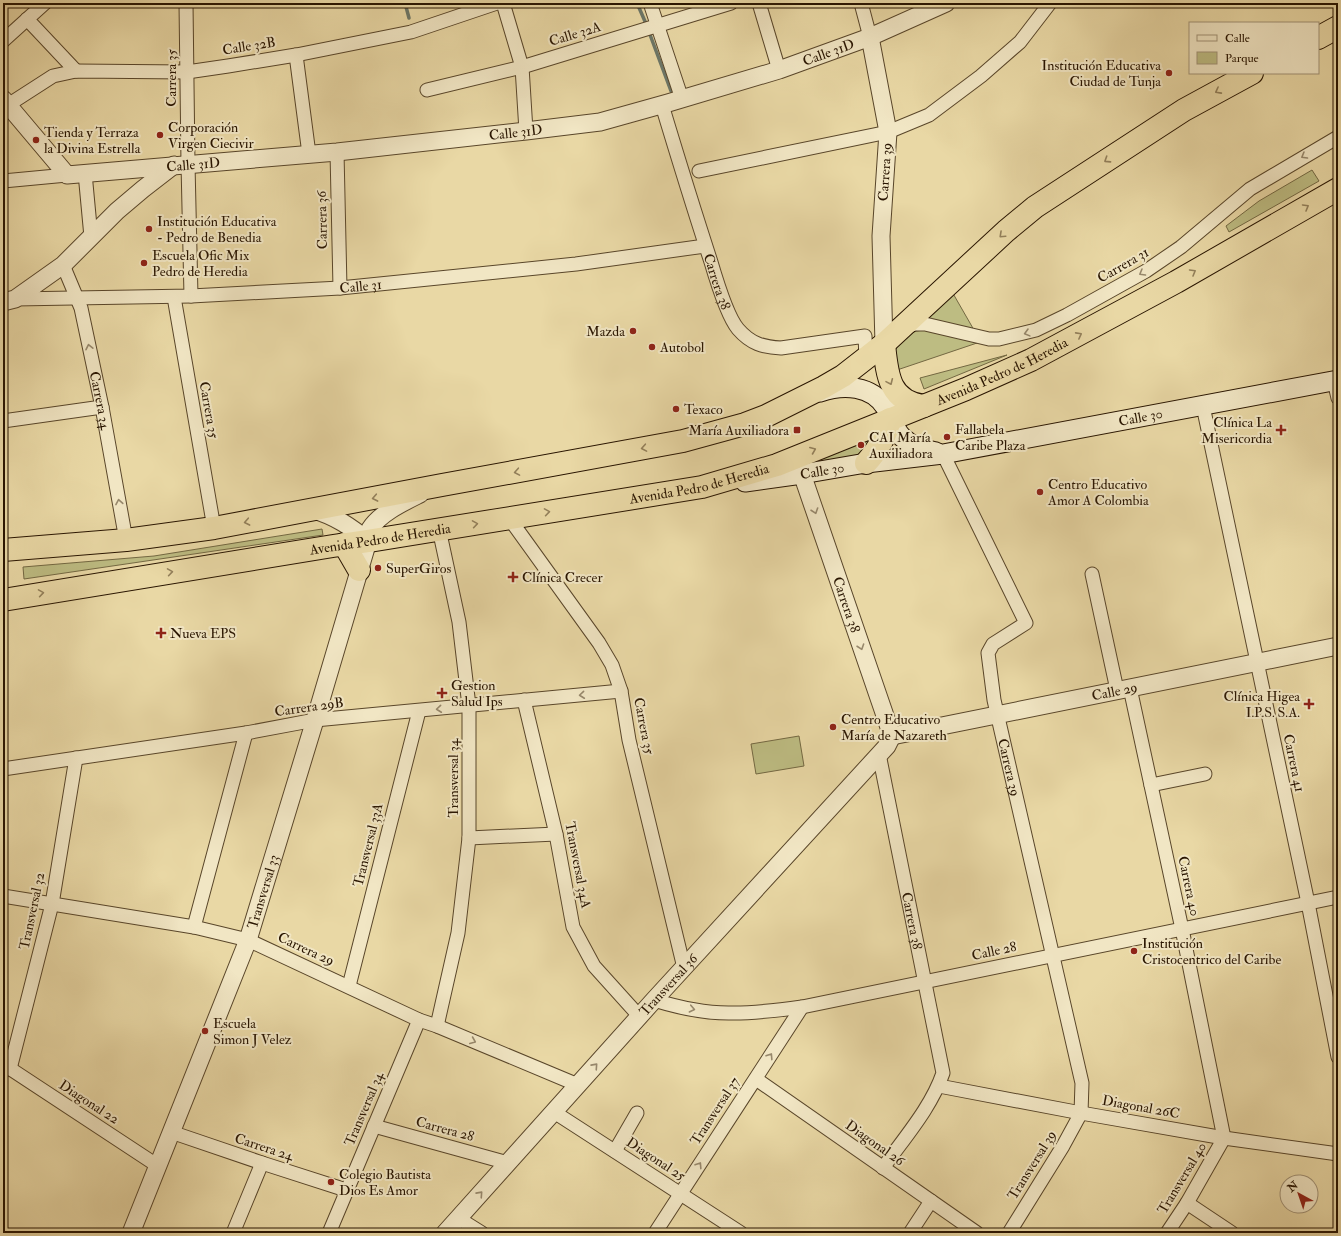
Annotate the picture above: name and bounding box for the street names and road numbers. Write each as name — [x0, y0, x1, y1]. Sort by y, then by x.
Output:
street label: Calle 32A — [547, 18, 603, 50]
street label: Calle 32B — [221, 33, 277, 59]
street label: Calle 31D — [800, 35, 857, 69]
street label: Carrera 35 — [163, 48, 180, 107]
street label: Calle 31D — [488, 121, 543, 144]
street label: Carrera 39 — [874, 142, 896, 202]
street label: Calle 31D — [166, 154, 221, 175]
street label: Carrera 36 — [313, 190, 331, 249]
street label: Carrera 31 — [1094, 244, 1152, 286]
street label: Carrera 38 — [700, 251, 735, 313]
street label: Calle 31 — [339, 275, 383, 296]
street label: Avenida Pedro de Heredia — [933, 333, 1071, 409]
street label: Carrera 34 — [86, 370, 115, 432]
street label: Carrera 35 — [196, 380, 223, 441]
street label: Calle 30 — [1117, 405, 1164, 429]
street label: Calle 30 — [799, 458, 845, 483]
street label: Avenida Pedro de Heredia — [627, 459, 771, 507]
street label: Avenida Pedro de Heredia — [307, 519, 452, 558]
street label: Carrera 38 — [829, 574, 864, 635]
street label: Calle 29 — [1090, 678, 1139, 704]
street label: Carrera 29B — [273, 694, 345, 720]
street label: Carrera 35 — [630, 696, 658, 757]
street label: Carrera 41 — [1280, 733, 1308, 793]
street label: Transversal 34 — [445, 737, 462, 817]
street label: Carrera 39 — [995, 737, 1024, 798]
street label: Transversal 33A — [349, 801, 387, 889]
street label: Transversal 34A — [561, 820, 595, 910]
street label: Transversal 33 — [243, 852, 282, 931]
street label: Carrera 40 — [1174, 854, 1204, 918]
street label: Transversal 32 — [16, 871, 48, 951]
street label: Carrera 38 — [898, 891, 927, 951]
street label: Carrera 29 — [275, 929, 337, 969]
street label: Calle 28 — [970, 938, 1018, 964]
street label: Transversal 36 — [636, 949, 702, 1019]
street label: Transversal 34 — [341, 1068, 388, 1149]
street label: Transversal 37 — [687, 1073, 744, 1148]
street label: Diagonal 22 — [56, 1076, 122, 1128]
street label: Diagonal 26C — [1101, 1092, 1181, 1122]
street label: Carrera 28 — [414, 1113, 476, 1145]
street label: Diagonal 26 — [842, 1116, 909, 1170]
street label: Transversal 39 — [1004, 1127, 1060, 1203]
street label: Carrera 24 — [232, 1130, 297, 1165]
street label: Diagonal 25 — [623, 1134, 690, 1185]
street label: Transversal 40 — [1154, 1139, 1210, 1217]

